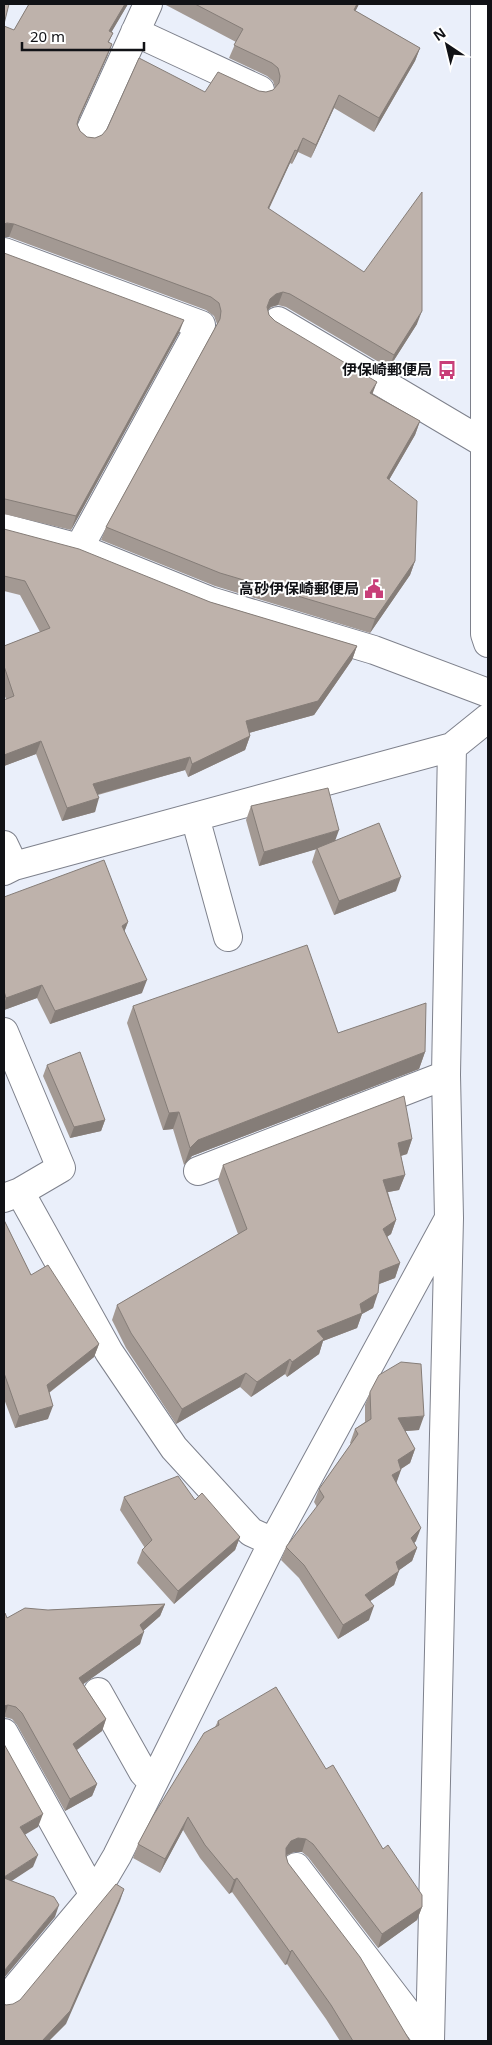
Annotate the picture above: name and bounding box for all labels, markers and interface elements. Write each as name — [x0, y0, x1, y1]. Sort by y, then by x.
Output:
scale bar — [22, 20, 145, 52]
north arrow — [422, 20, 472, 70]
text: N — [429, 23, 449, 45]
text: 20 m — [30, 26, 65, 46]
place label: 伊保崎郵便局 — [342, 359, 432, 379]
bus stop icon: 伊保崎郵便局 — [436, 359, 458, 381]
place label: 高砂伊保崎郵便局 — [239, 578, 359, 598]
public building icon: 高砂伊保崎郵便局 — [363, 578, 385, 600]

